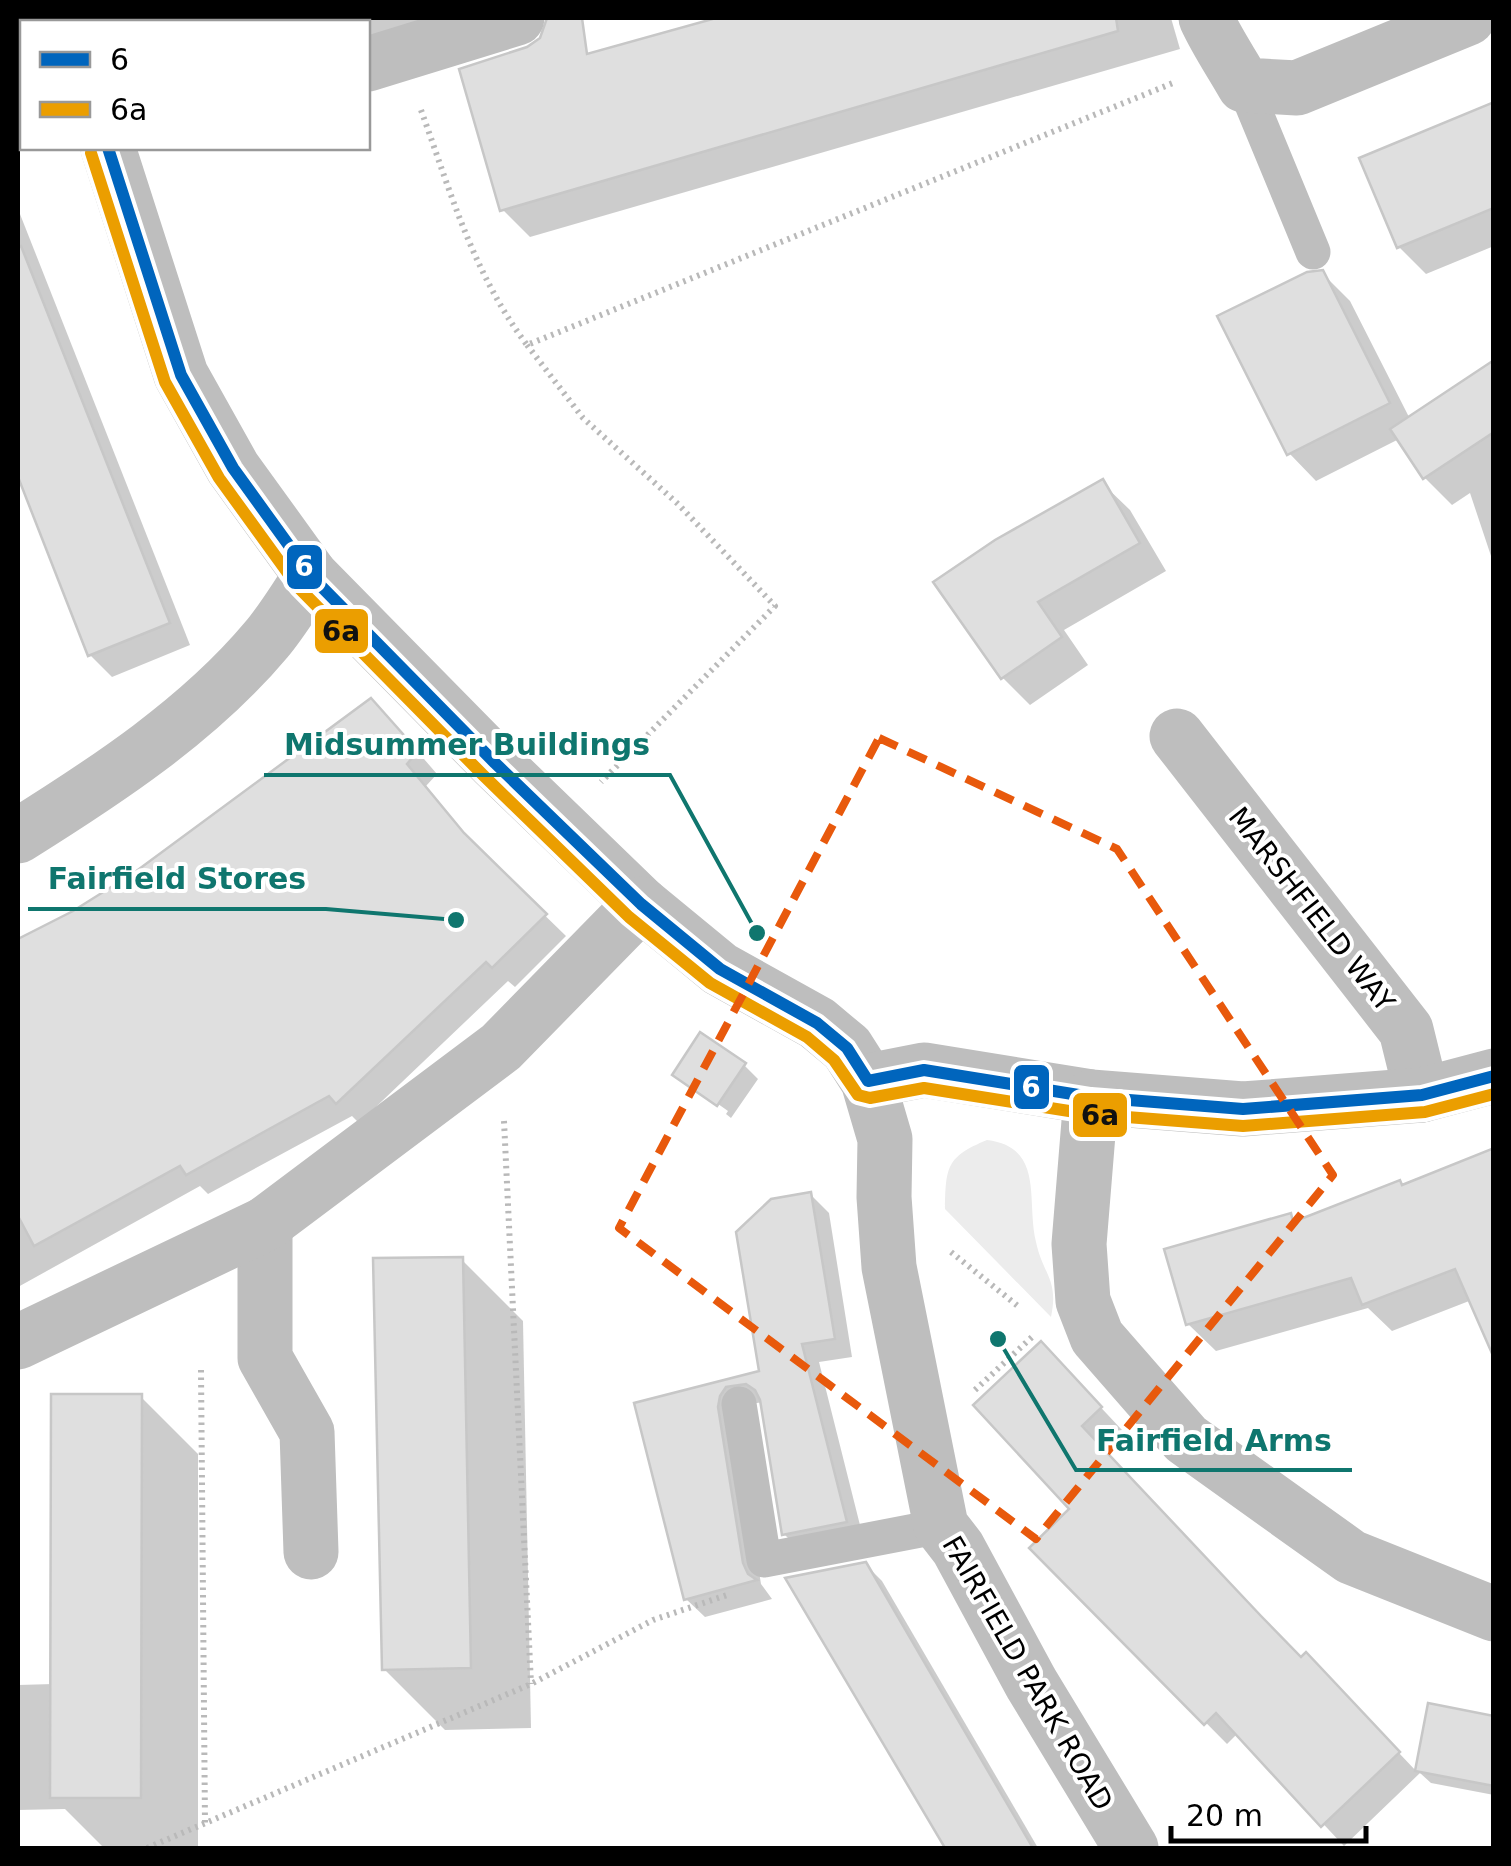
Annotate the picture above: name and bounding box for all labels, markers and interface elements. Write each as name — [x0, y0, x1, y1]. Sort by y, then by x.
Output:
legend — [20, 20, 370, 150]
text: 6 — [110, 42, 129, 77]
text: 6a — [110, 92, 147, 127]
line badge: 6 — [285, 543, 324, 591]
text: 6 — [294, 550, 314, 583]
line badge: 6a — [313, 607, 370, 655]
text: 6a — [322, 615, 360, 648]
callout: Midsummer Buildings — [264, 715, 670, 775]
text: Midsummer Buildings — [284, 727, 650, 762]
street label: MARSHFIELD WAY — [1222, 801, 1402, 1019]
callout: Fairfield Stores — [28, 849, 326, 909]
text: Fairfield Stores — [48, 861, 306, 896]
line badge: 6 — [1012, 1063, 1051, 1111]
text: 6 — [1021, 1071, 1041, 1104]
line badge: 6a — [1071, 1091, 1129, 1139]
text: 6a — [1081, 1099, 1119, 1132]
callout: Fairfield Arms — [1076, 1410, 1352, 1470]
text: Fairfield Arms — [1096, 1423, 1332, 1458]
street label: FAIRFIELD PARK ROAD — [935, 1530, 1120, 1816]
scale bar — [1171, 1781, 1366, 1843]
text: 20 m — [1186, 1798, 1263, 1833]

